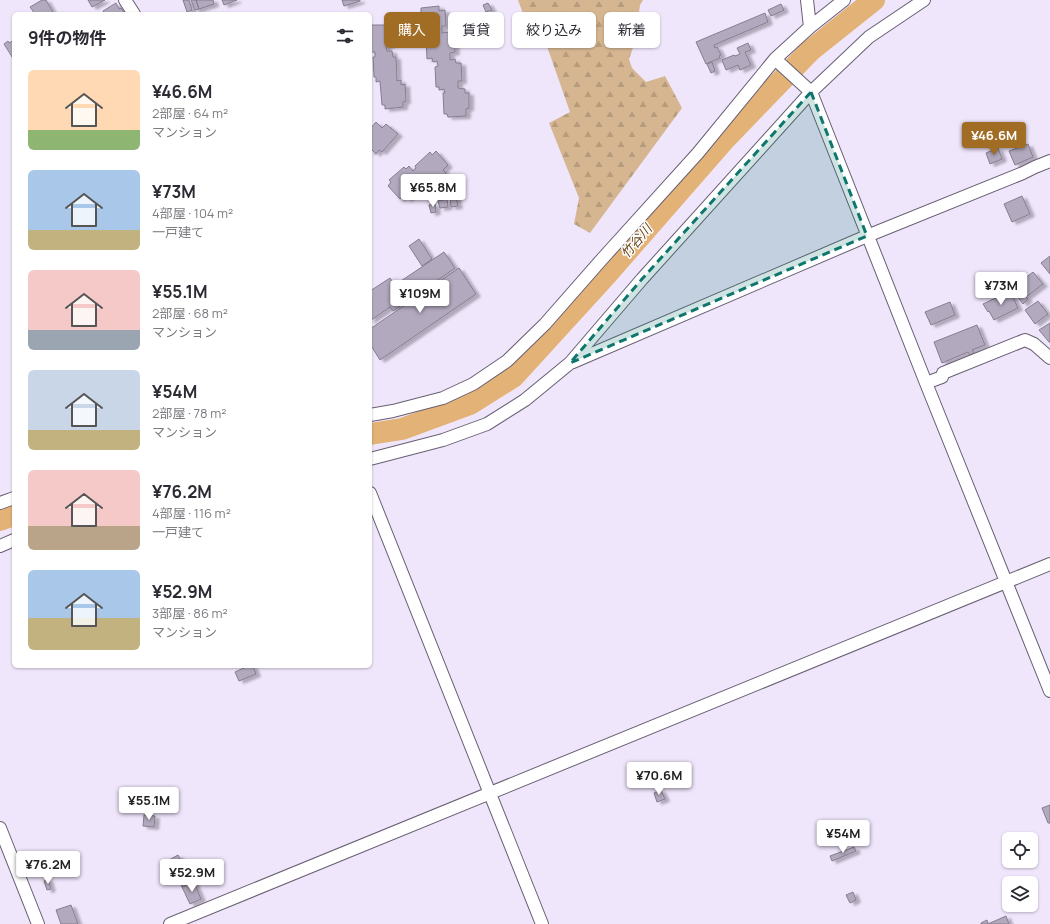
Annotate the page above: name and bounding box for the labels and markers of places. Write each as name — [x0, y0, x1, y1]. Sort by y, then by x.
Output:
pin: ¥46.6M — [961, 122, 1027, 156]
pin: ¥65.8M — [400, 174, 466, 208]
pin: ¥73M — [977, 272, 1025, 306]
pin: ¥109M — [392, 280, 448, 314]
pin: ¥70.6M — [626, 762, 692, 796]
pin: ¥55.1M — [116, 787, 182, 821]
pin: ¥54M — [819, 820, 867, 854]
pin: ¥76.2M — [15, 851, 81, 885]
pin: ¥52.9M — [159, 859, 225, 893]

